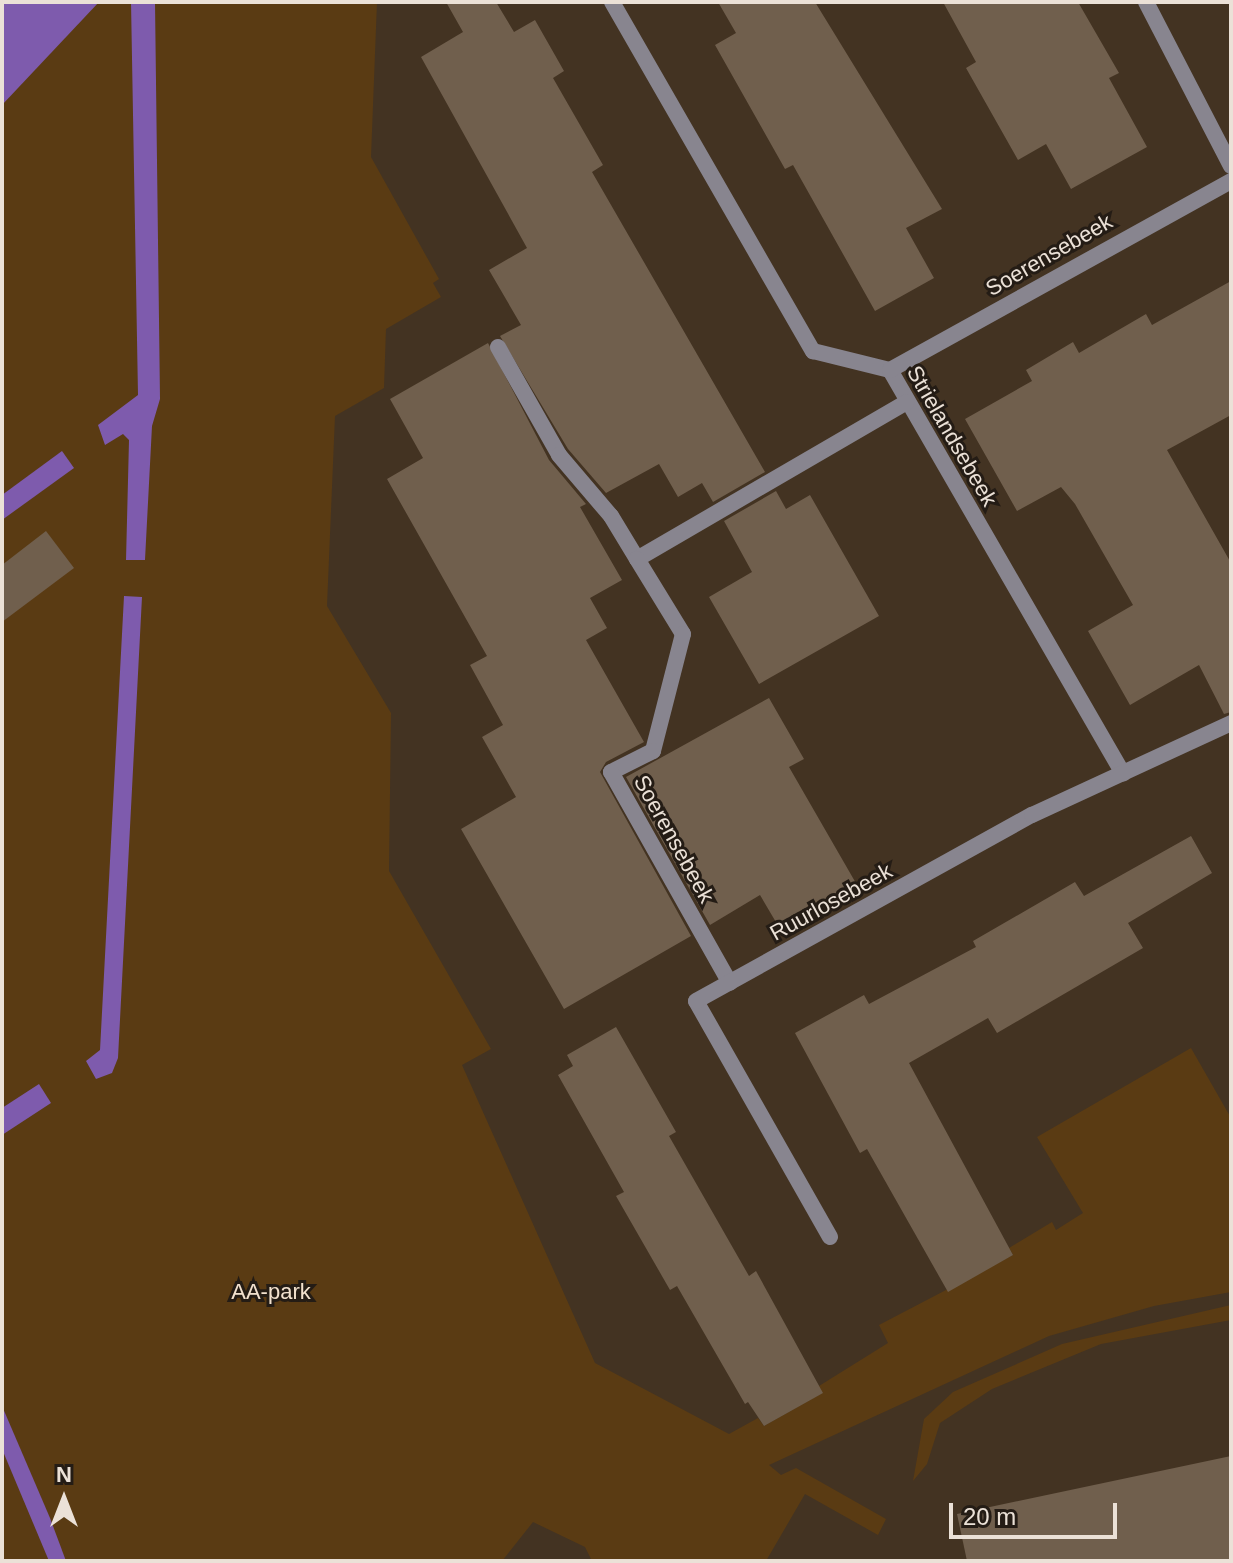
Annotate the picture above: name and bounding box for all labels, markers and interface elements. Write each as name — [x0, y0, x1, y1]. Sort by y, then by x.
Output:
street label: Soerensebeek — [981, 208, 1117, 302]
street label: Strielandsebeek — [901, 361, 1003, 511]
street label: Soerensebeek — [628, 771, 720, 907]
street label: Ruurlosebeek — [765, 858, 897, 946]
park label: AA-park — [231, 1279, 311, 1305]
north arrow — [24, 1459, 104, 1539]
text: N — [56, 1462, 72, 1487]
scale bar — [953, 1487, 1121, 1537]
text: 20 m — [963, 1503, 1016, 1530]

